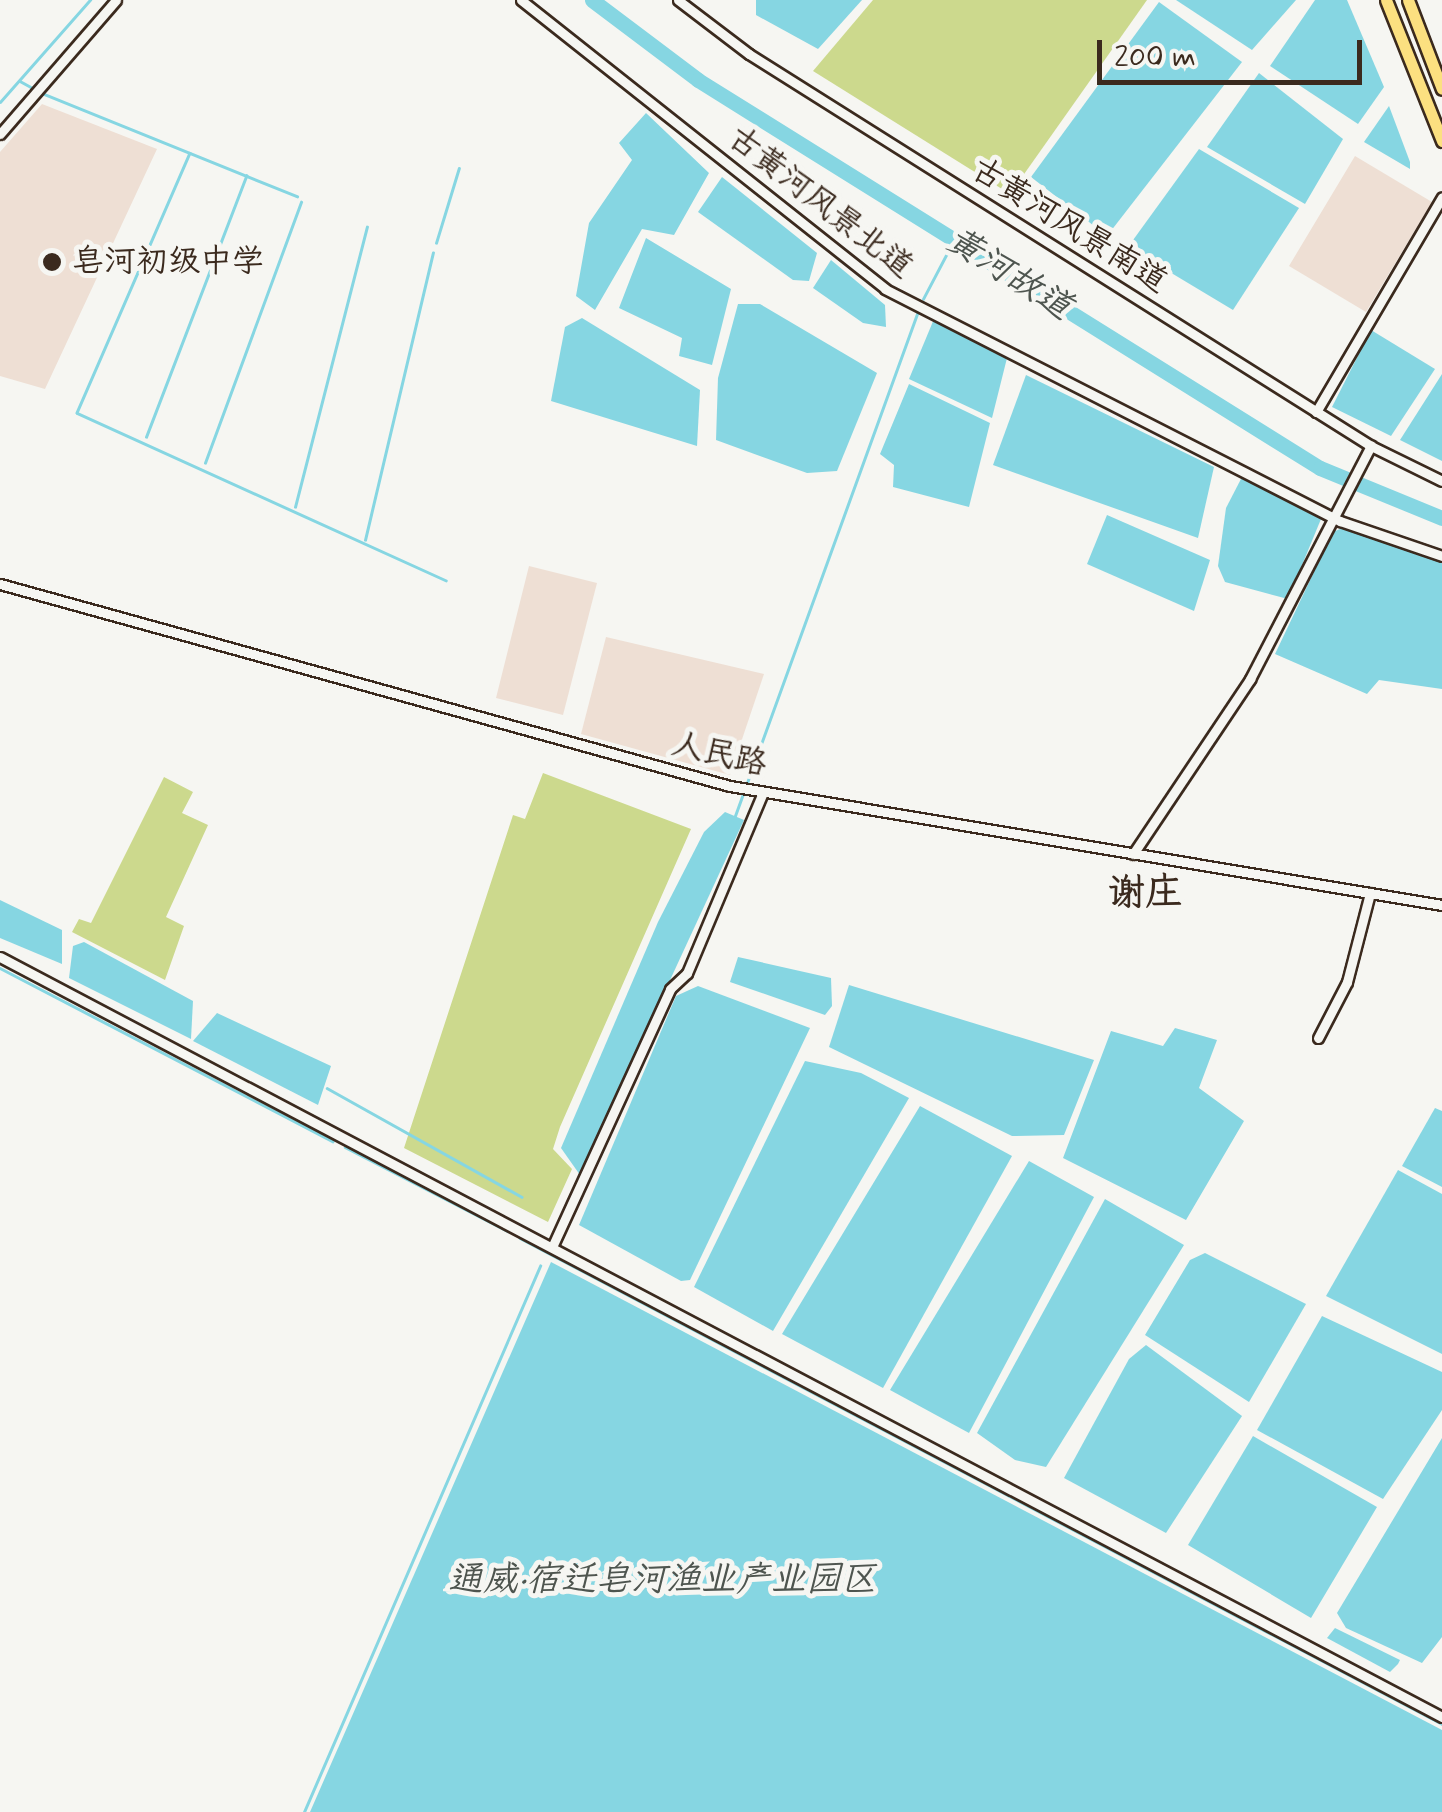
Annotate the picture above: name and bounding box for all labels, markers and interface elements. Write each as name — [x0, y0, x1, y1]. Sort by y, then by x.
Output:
scale bar — [1102, 20, 1367, 82]
text: 200 m — [1114, 38, 1196, 77]
street label: 古黄河风景北道 — [720, 119, 920, 287]
street label: 古黄河风景南道 — [964, 150, 1174, 302]
water label: 黄河故道 — [939, 219, 1079, 329]
place label: 皂河初级中学 — [72, 243, 264, 281]
marker: 皂河初级中学 — [41, 251, 63, 273]
street label: 人民路 — [668, 725, 770, 785]
district label: 谢庄 — [1107, 871, 1183, 917]
water label: 通威·宿迁皂河渔业产业园区 — [448, 1559, 876, 1601]

